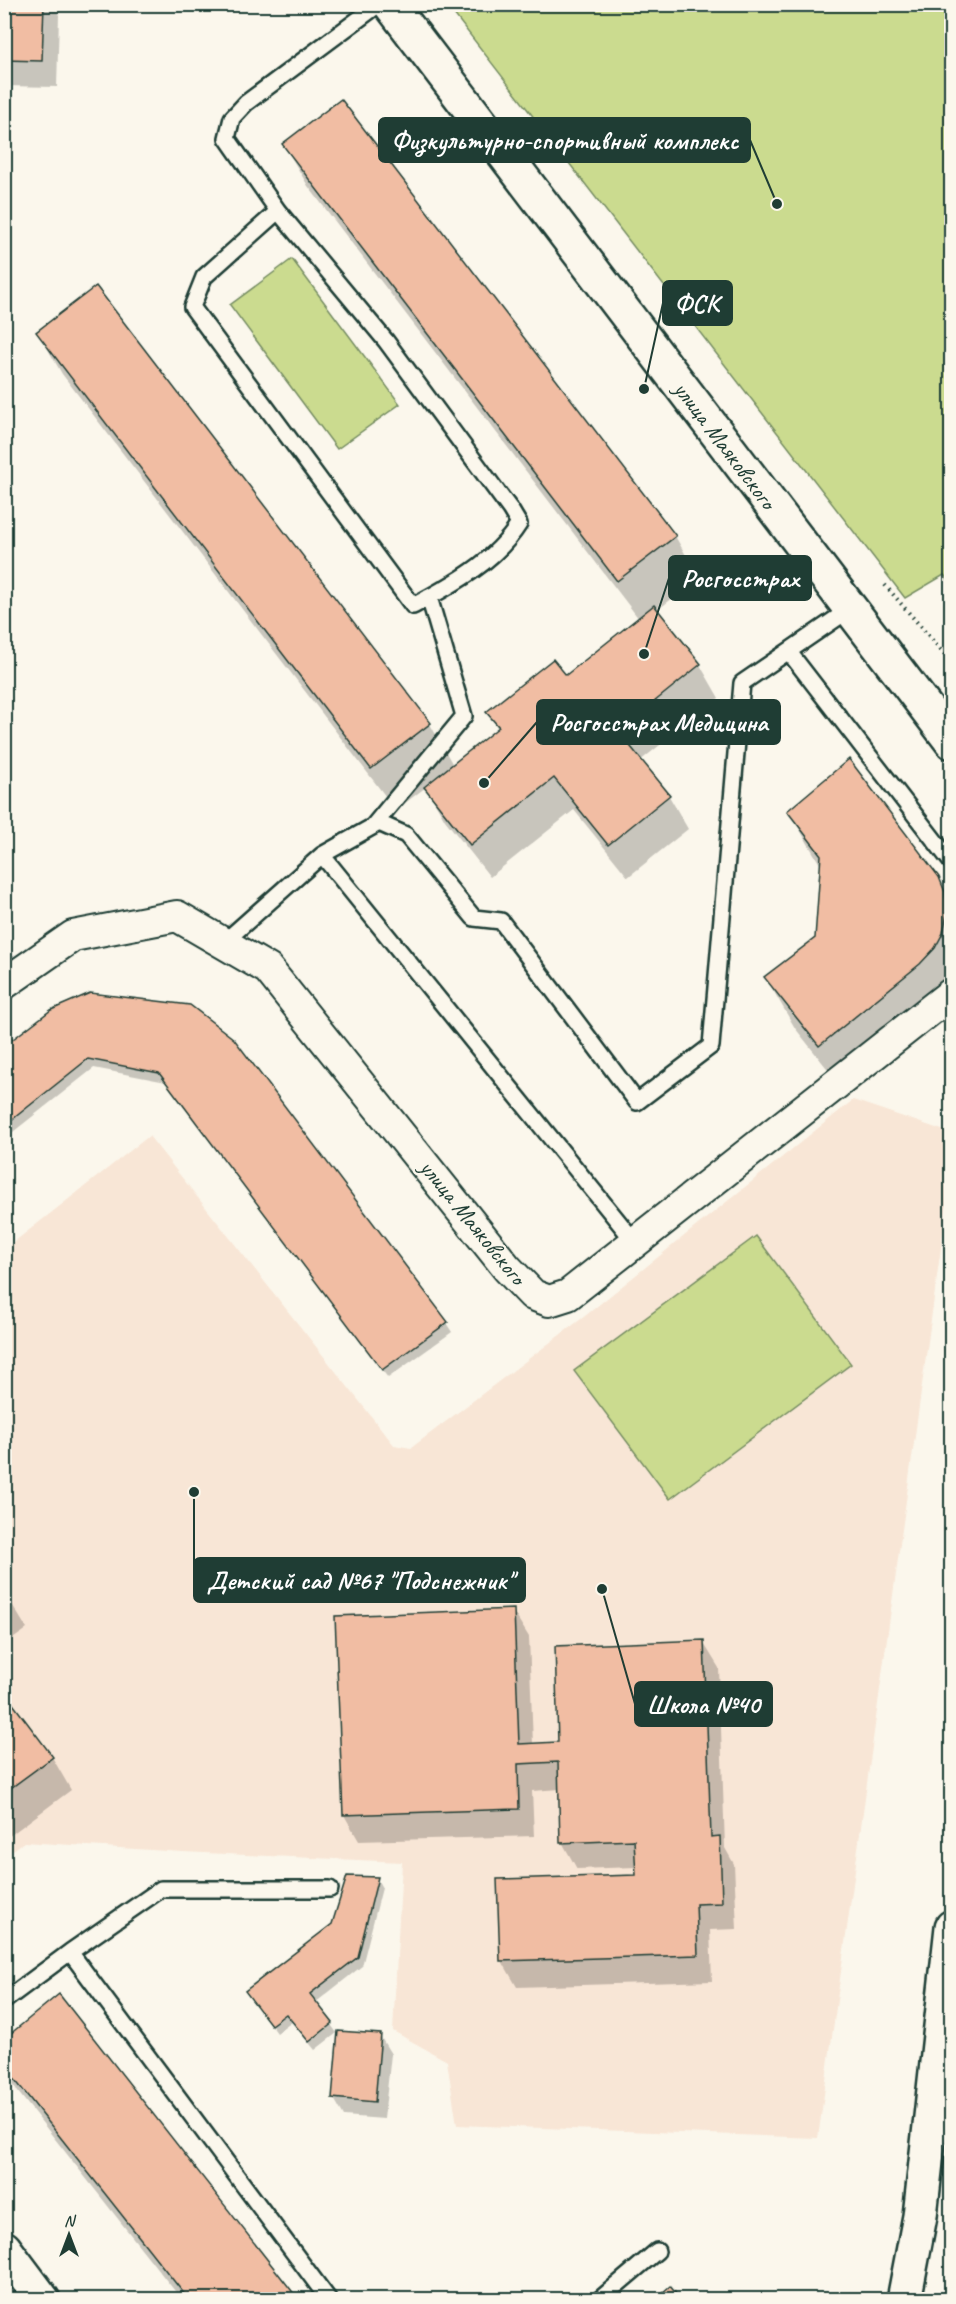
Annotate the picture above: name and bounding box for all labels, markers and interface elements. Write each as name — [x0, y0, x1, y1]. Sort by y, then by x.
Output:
callout: Физкультурно-спортивный комплекс — [379, 118, 750, 162]
text: Физкультурно-спортивный комплекс — [391, 124, 739, 157]
callout: ФСК — [663, 281, 732, 325]
text: ФСК — [675, 287, 723, 320]
street label: улица Маяковского — [666, 373, 784, 517]
callout: Росгосстрах — [669, 556, 811, 600]
text: Росгосстрах — [681, 562, 801, 595]
callout: Росгосстрах Медицина — [537, 700, 780, 744]
text: Росгосстрах Медицина — [550, 706, 770, 739]
street label: улица Маяковского — [412, 1152, 534, 1293]
callout: Детский сад №67 "Подснежник" — [194, 1558, 525, 1602]
text: Детский сад №67 "Подснежник" — [207, 1564, 519, 1597]
callout: Школа №40 — [635, 1682, 772, 1726]
text: Школа №40 — [646, 1688, 762, 1721]
north arrow — [39, 2205, 99, 2265]
text: N — [64, 2211, 77, 2231]

